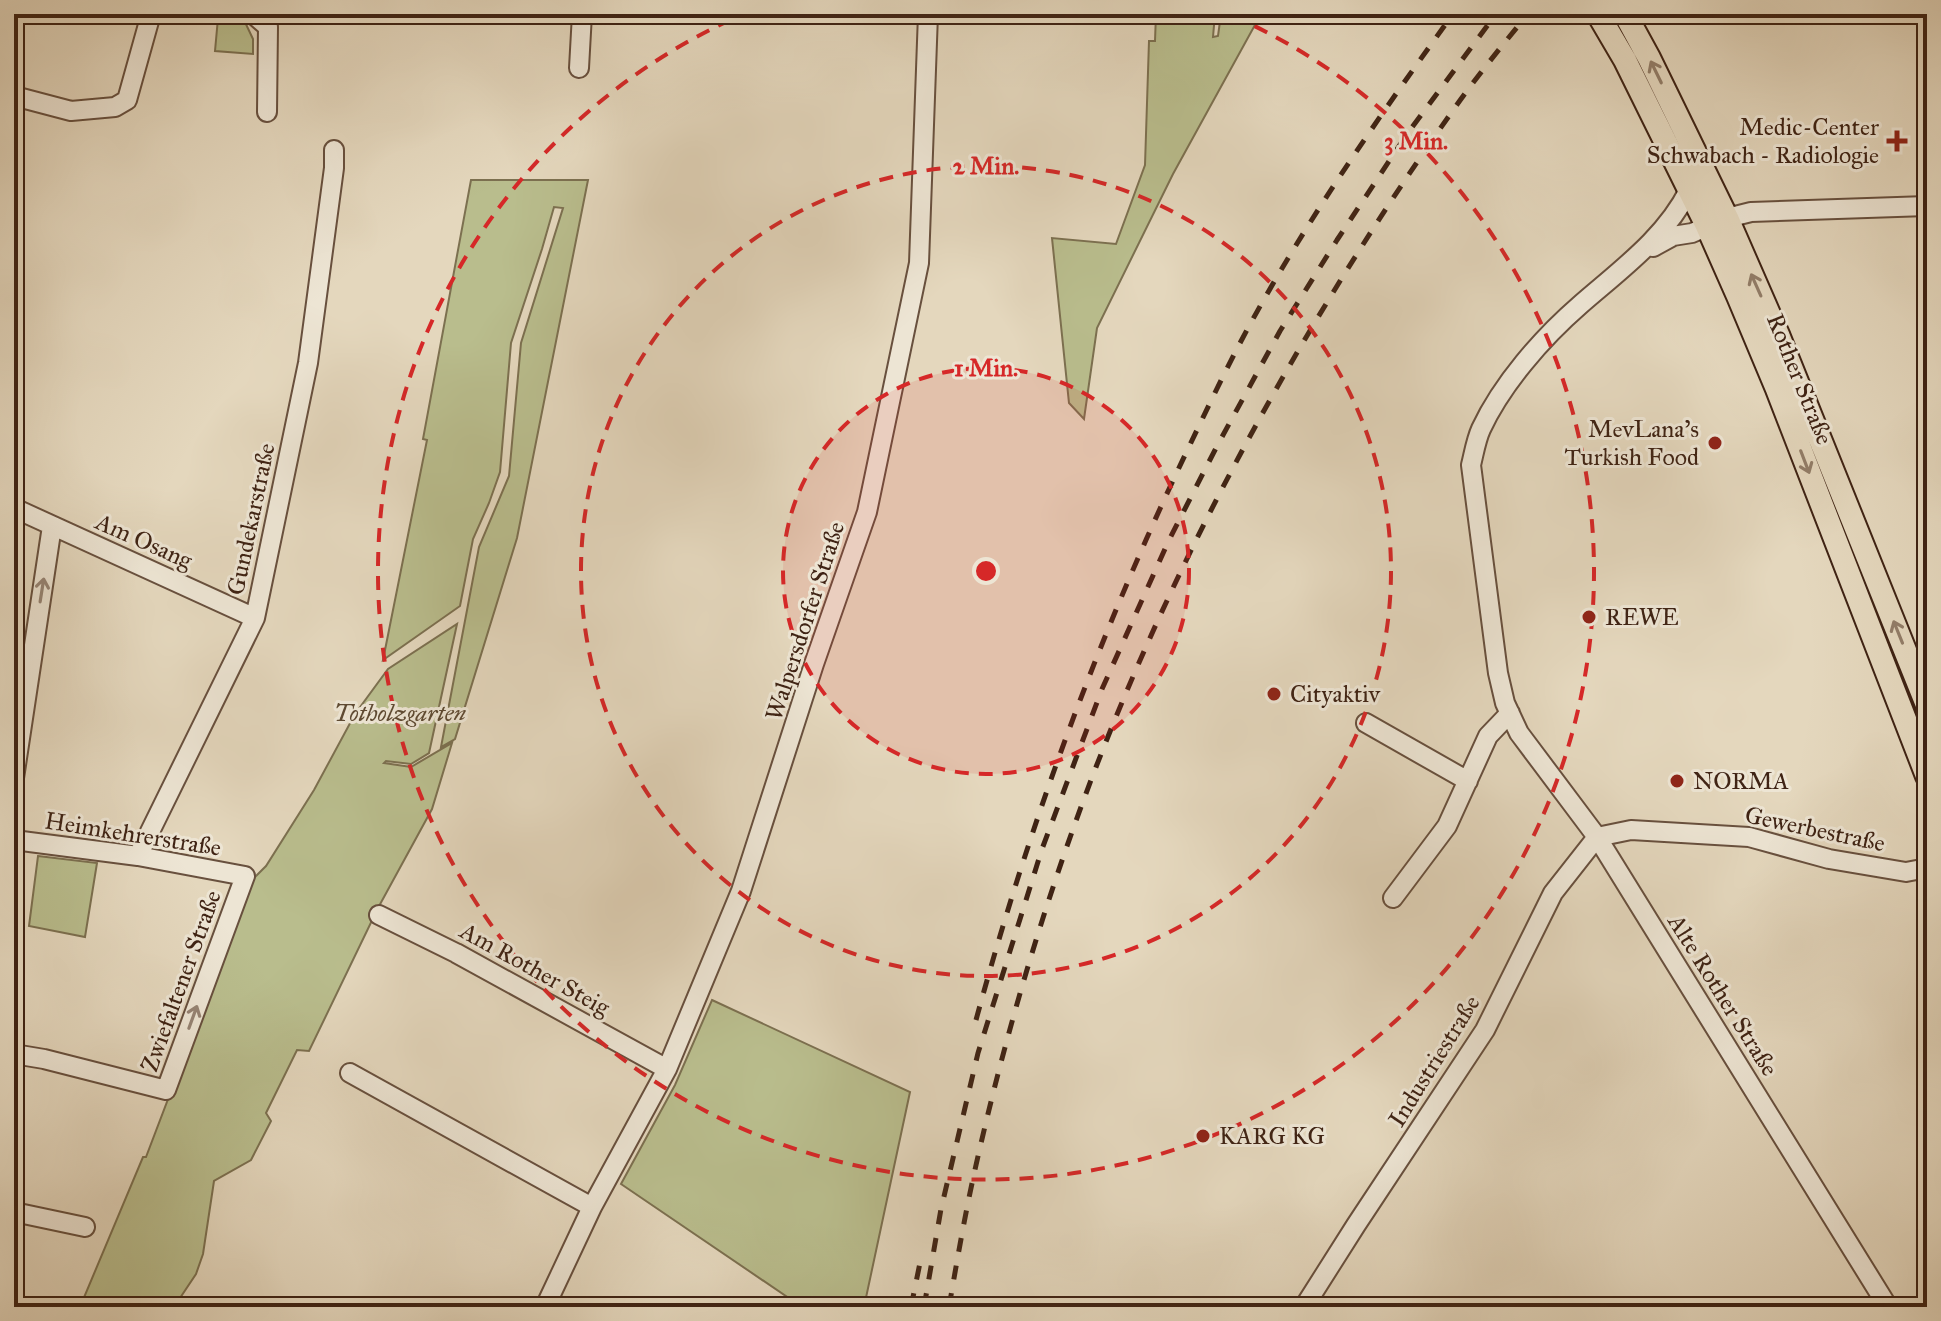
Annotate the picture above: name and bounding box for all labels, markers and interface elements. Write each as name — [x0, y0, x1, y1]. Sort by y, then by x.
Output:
one-way arrow — [1648, 61, 1663, 85]
place label: Medic-Center Schwabach - Radiologie — [1647, 112, 1879, 170]
text: 3 Min. — [1384, 126, 1448, 156]
marker: Medic-Center Schwabach - Radiologie — [1886, 130, 1908, 152]
text: 2 Min. — [953, 151, 1019, 181]
one-way arrow — [1748, 273, 1763, 298]
street label: Rother Straße — [1760, 309, 1840, 449]
text: 1 Min. — [954, 353, 1018, 383]
place label: MevLana’s Turkish Food — [1565, 414, 1699, 472]
marker: MevLana’s Turkish Food — [1706, 434, 1724, 452]
street label: Gundekarstraße — [220, 440, 282, 598]
one-way arrow — [1799, 449, 1813, 474]
street label: Am Osang — [90, 506, 198, 576]
street label: Walpersdorfer Straße — [759, 518, 851, 724]
centre of rings — [972, 557, 1000, 585]
one-way arrow — [35, 578, 50, 603]
place label: REWE — [1605, 602, 1679, 632]
marker: REWE — [1580, 608, 1598, 626]
one-way arrow — [1890, 620, 1904, 645]
place label: Cityaktiv — [1290, 679, 1382, 709]
marker: Cityaktiv — [1265, 685, 1283, 703]
park label: Totholzgarten — [334, 698, 467, 728]
place label: NORMA — [1693, 766, 1789, 796]
marker: NORMA — [1668, 772, 1686, 790]
street label: Gewerbestraße — [1742, 800, 1888, 858]
street label: Heimkehrerstraße — [43, 805, 223, 863]
street label: Zwiefaltener Straße — [134, 886, 228, 1076]
street label: Alte Rother Straße — [1661, 908, 1785, 1081]
street label: Am Rother Steig — [454, 915, 616, 1023]
street label: Industriestraße — [1382, 990, 1486, 1132]
one-way arrow — [187, 1005, 201, 1030]
place label: KARG KG — [1219, 1121, 1325, 1151]
marker: KARG KG — [1194, 1127, 1212, 1145]

